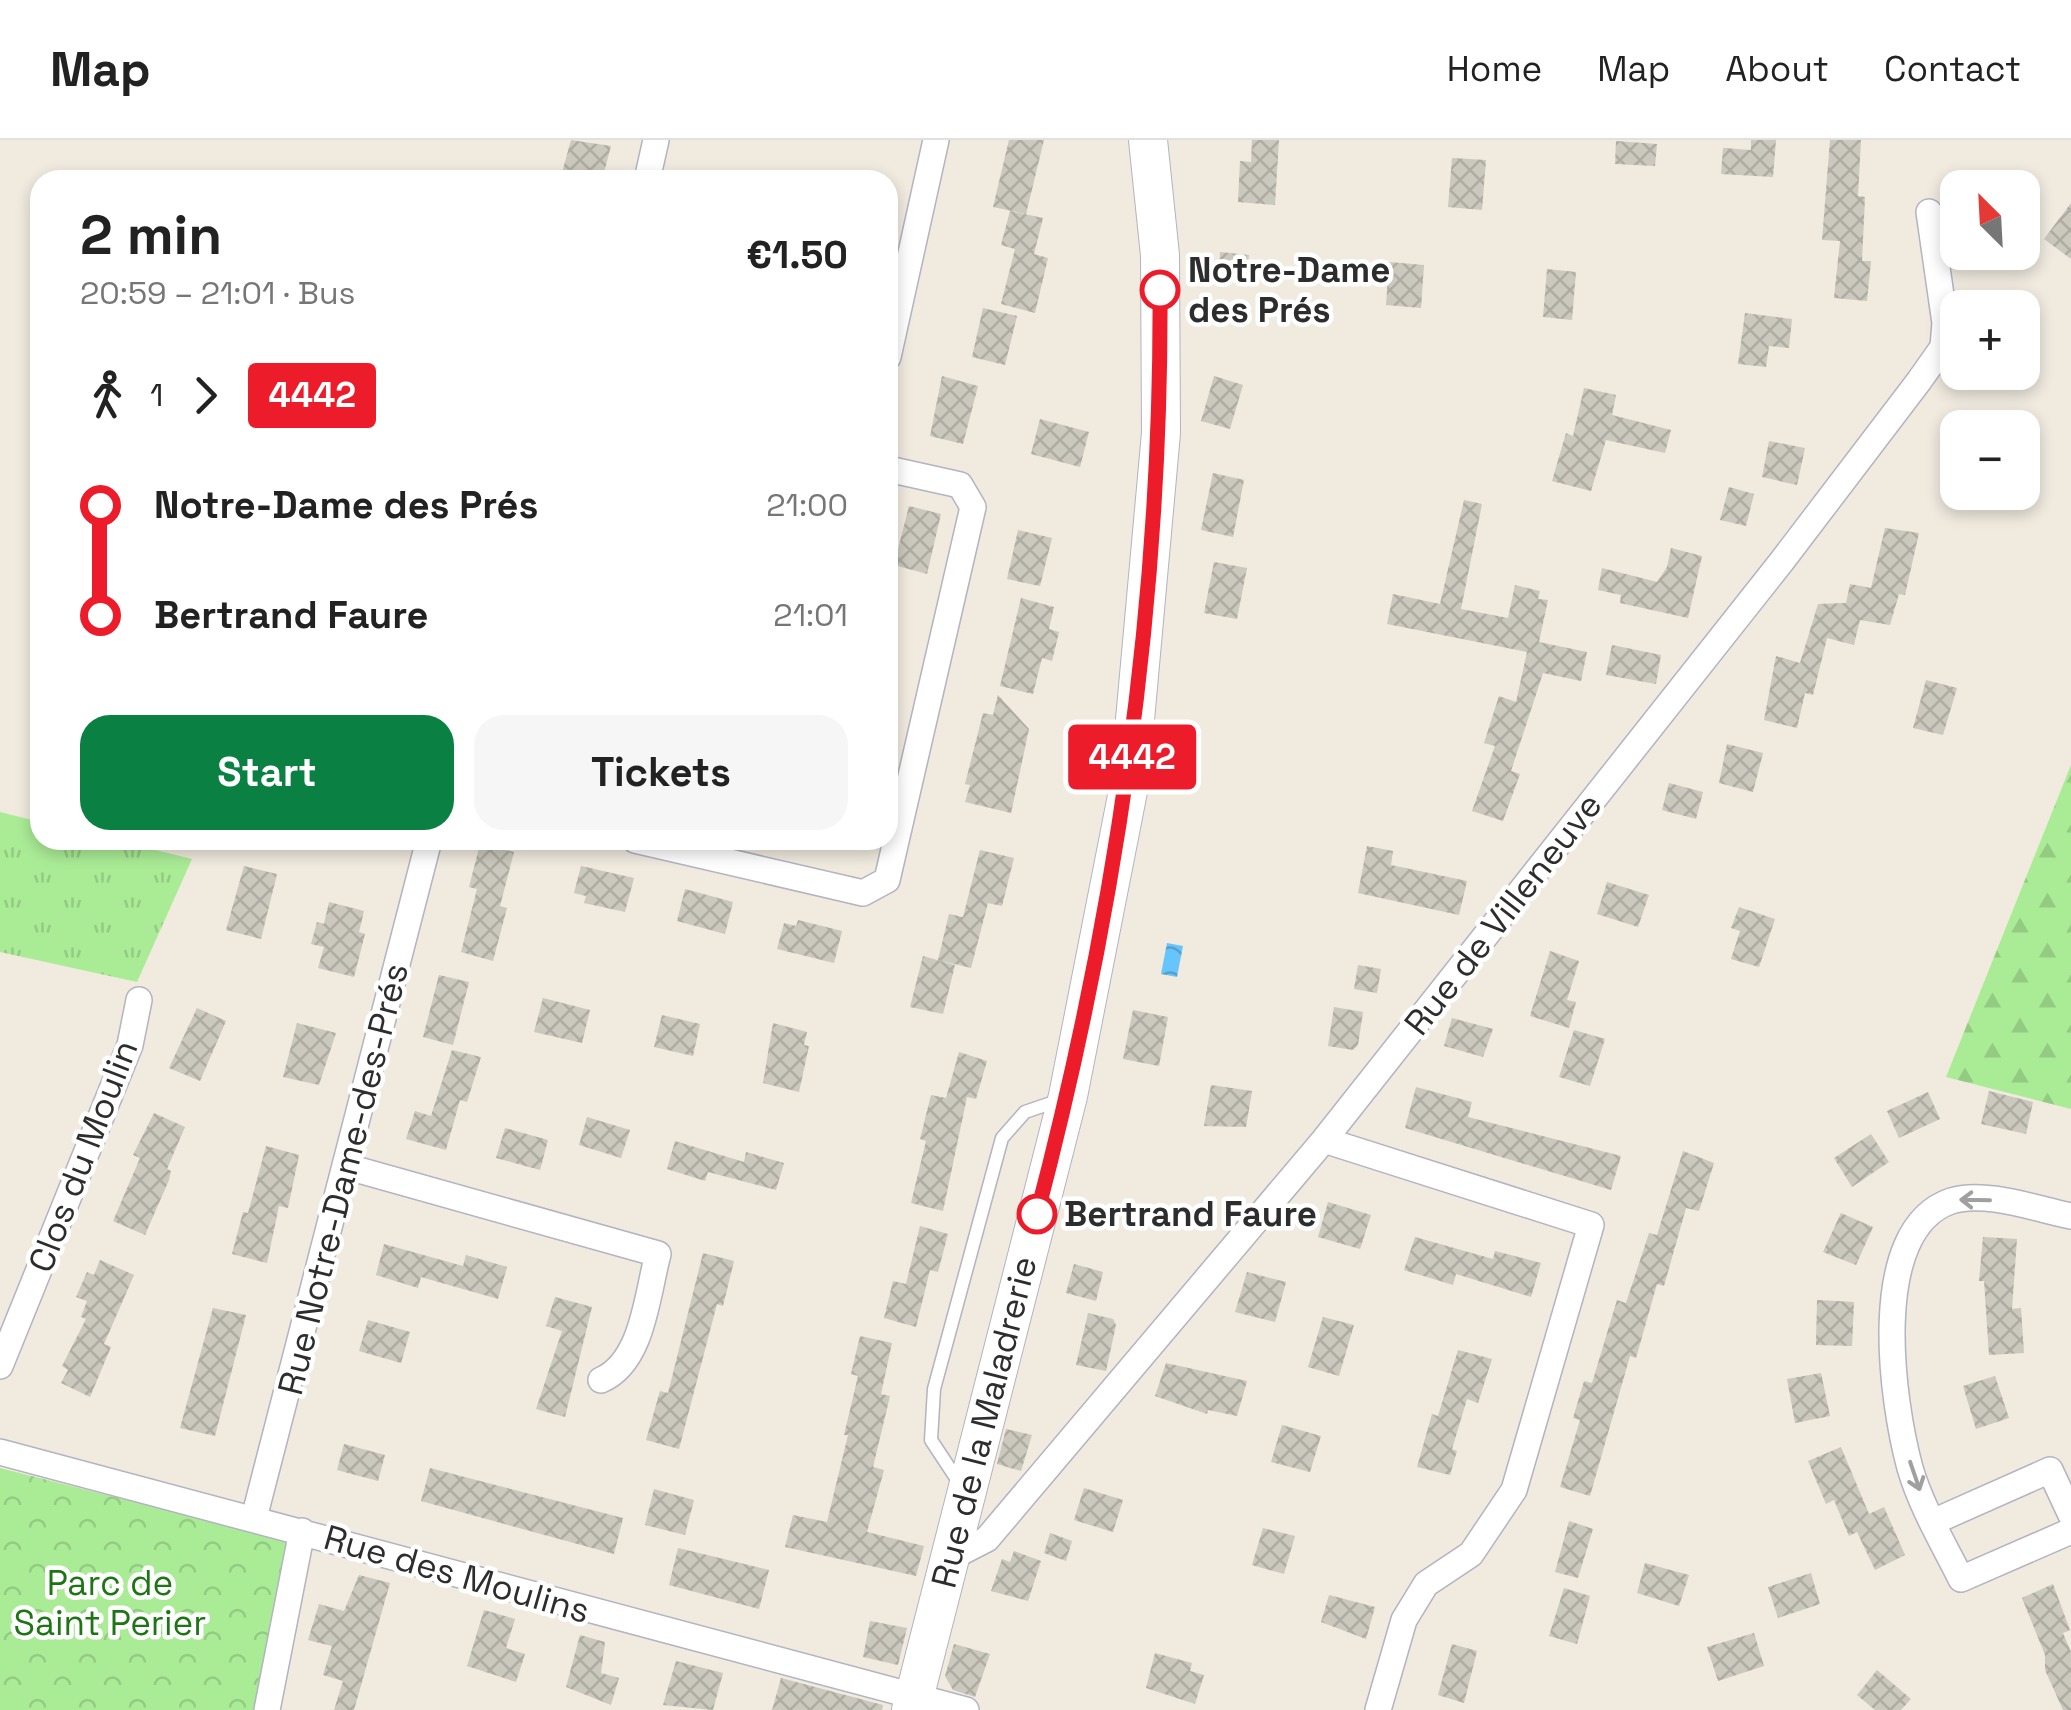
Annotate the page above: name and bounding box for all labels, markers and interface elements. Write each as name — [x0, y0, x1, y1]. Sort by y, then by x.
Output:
text: Map — [50, 39, 151, 100]
text: Home — [1447, 47, 1542, 91]
text: Map — [1597, 47, 1670, 91]
text: About — [1725, 47, 1829, 91]
text: Contact — [1884, 47, 2021, 91]
north arrow — [1940, 170, 2040, 270]
map controls — [1940, 170, 2040, 510]
text: 2 min — [80, 200, 222, 270]
text: €1.50 — [746, 231, 848, 279]
place label: Notre-Dame des Prés — [1188, 248, 1390, 332]
marker: Notre-Dame des Prés — [1141, 271, 1179, 309]
text: 20:59 – 21:01 · Bus — [80, 273, 355, 313]
button: + — [1940, 290, 2040, 390]
icon: walk — [80, 368, 135, 423]
icon: forward — [178, 368, 233, 423]
text: 4442 — [268, 373, 356, 417]
text: 1 — [150, 375, 163, 415]
button: − — [1940, 410, 2040, 510]
text: Notre-Dame des Prés — [154, 481, 538, 529]
text: 21:00 — [766, 485, 848, 525]
text: Bertrand Faure — [154, 591, 429, 639]
text: 21:01 — [773, 595, 848, 635]
button: Start — [80, 715, 454, 830]
button: Tickets — [474, 715, 848, 830]
line badge: 4442 — [1062, 724, 1202, 790]
text: 4442 — [1088, 735, 1176, 779]
street label: Rue de Villeneuve — [1395, 784, 1611, 1044]
street label: Rue Notre-Dame-des-Prés — [268, 959, 418, 1399]
street label: Clos du Moulin — [19, 1034, 147, 1278]
one-way arrow — [1960, 1190, 1992, 1210]
place label: Bertrand Faure — [1064, 1192, 1317, 1236]
marker: Bertrand Faure — [1018, 1195, 1056, 1233]
street label: Rue de la Maladrerie — [922, 1252, 1046, 1592]
one-way arrow — [1907, 1460, 1925, 1492]
street label: Rue des Moulins — [319, 1515, 595, 1633]
park label: Parc de Saint Perier — [13, 1561, 207, 1645]

